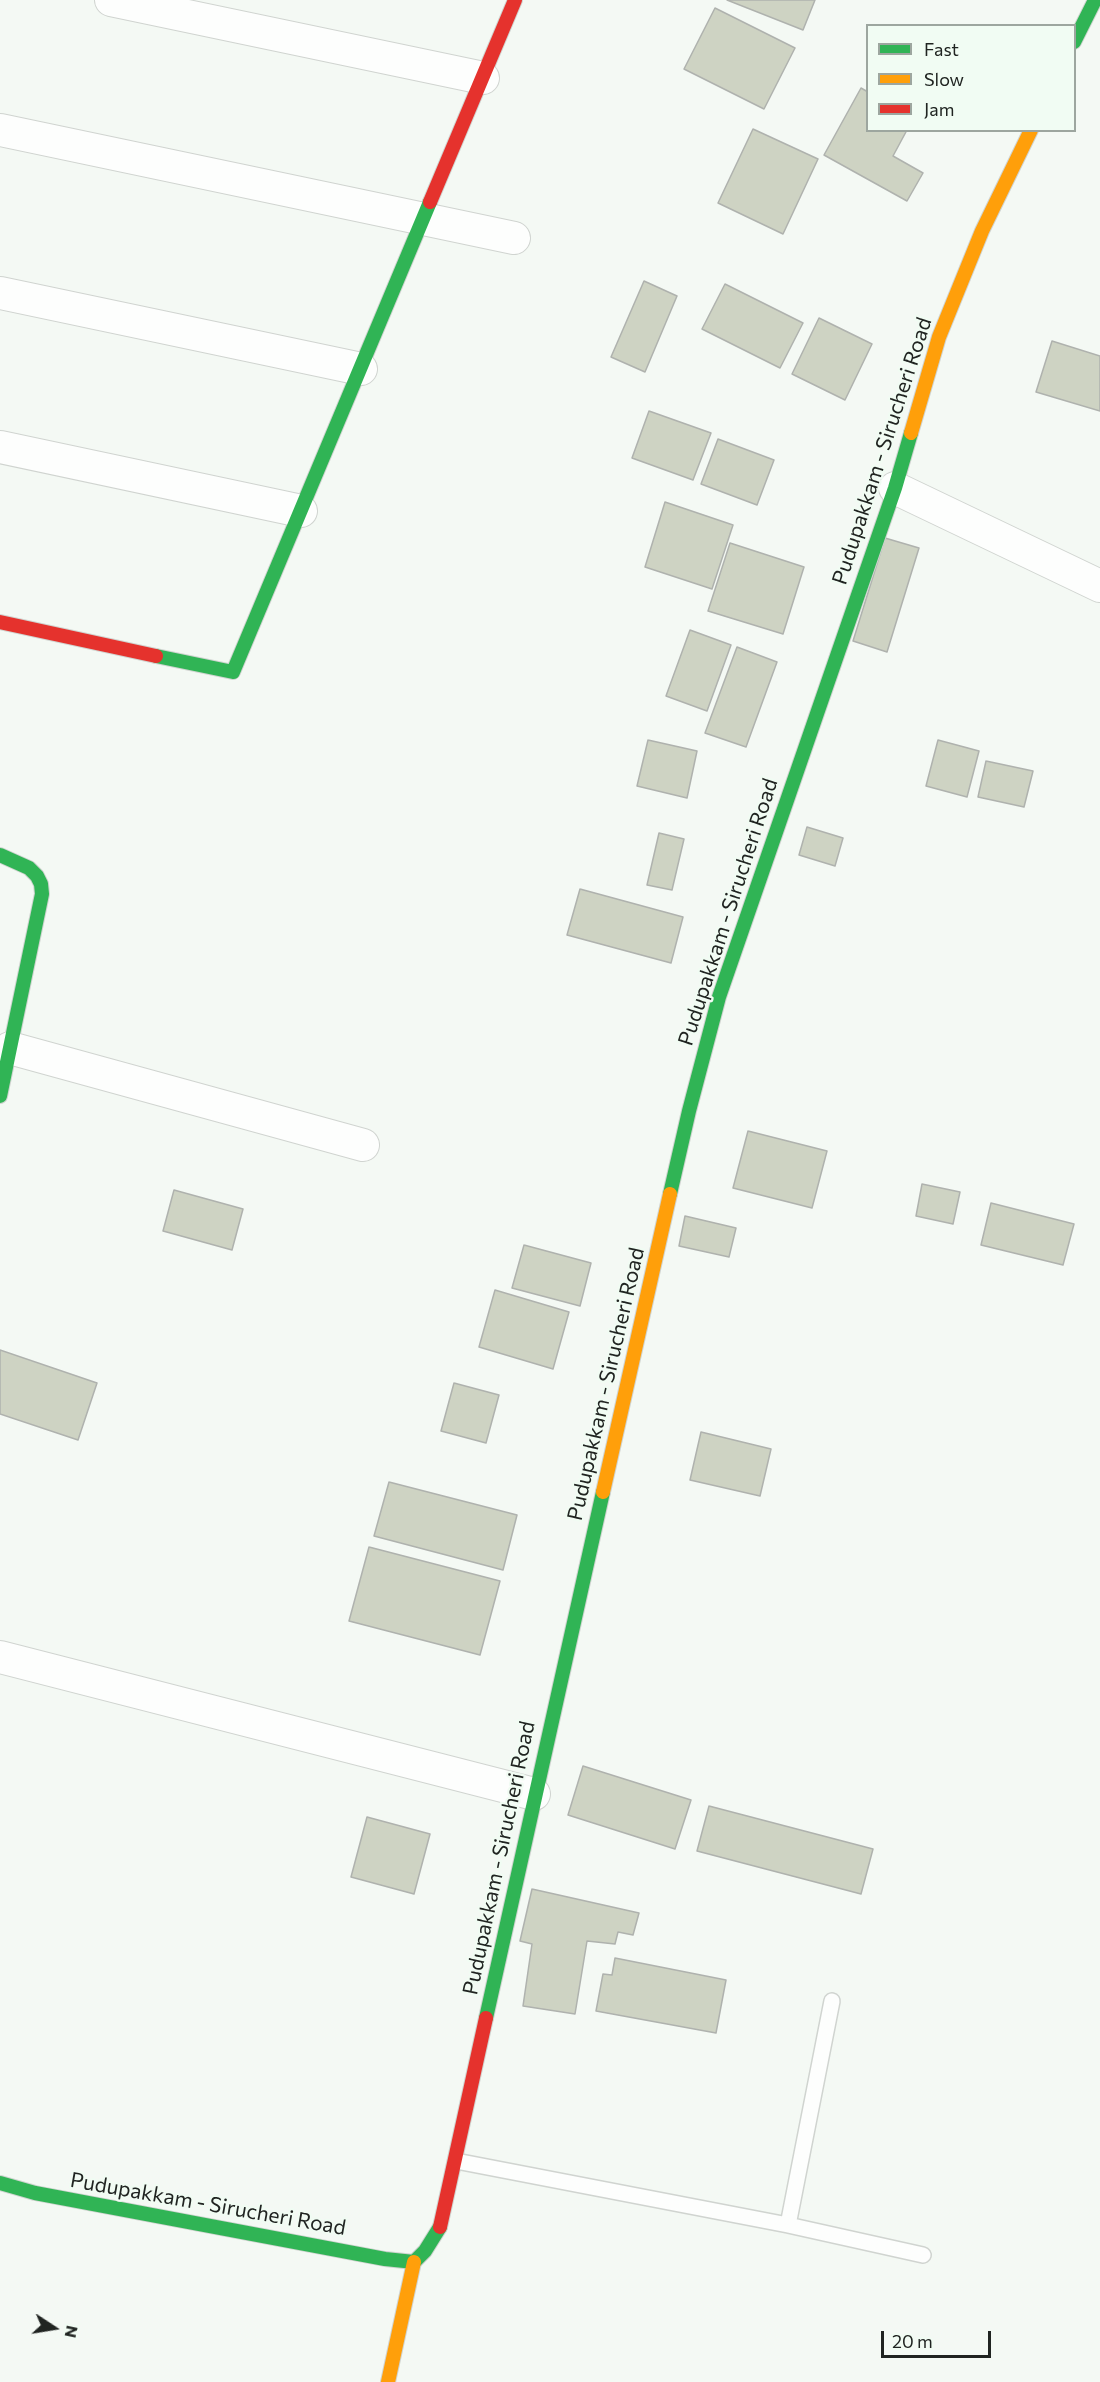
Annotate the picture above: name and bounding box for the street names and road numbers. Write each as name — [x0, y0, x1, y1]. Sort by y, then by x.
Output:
street label: Pudupakkam - Sirucheri Road — [827, 314, 937, 588]
street label: Pudupakkam - Sirucheri Road — [673, 775, 783, 1049]
street label: Pudupakkam - Sirucheri Road — [562, 1245, 650, 1523]
street label: Pudupakkam - Sirucheri Road — [458, 1719, 540, 1997]
street label: Pudupakkam - Sirucheri Road — [68, 2167, 348, 2241]

